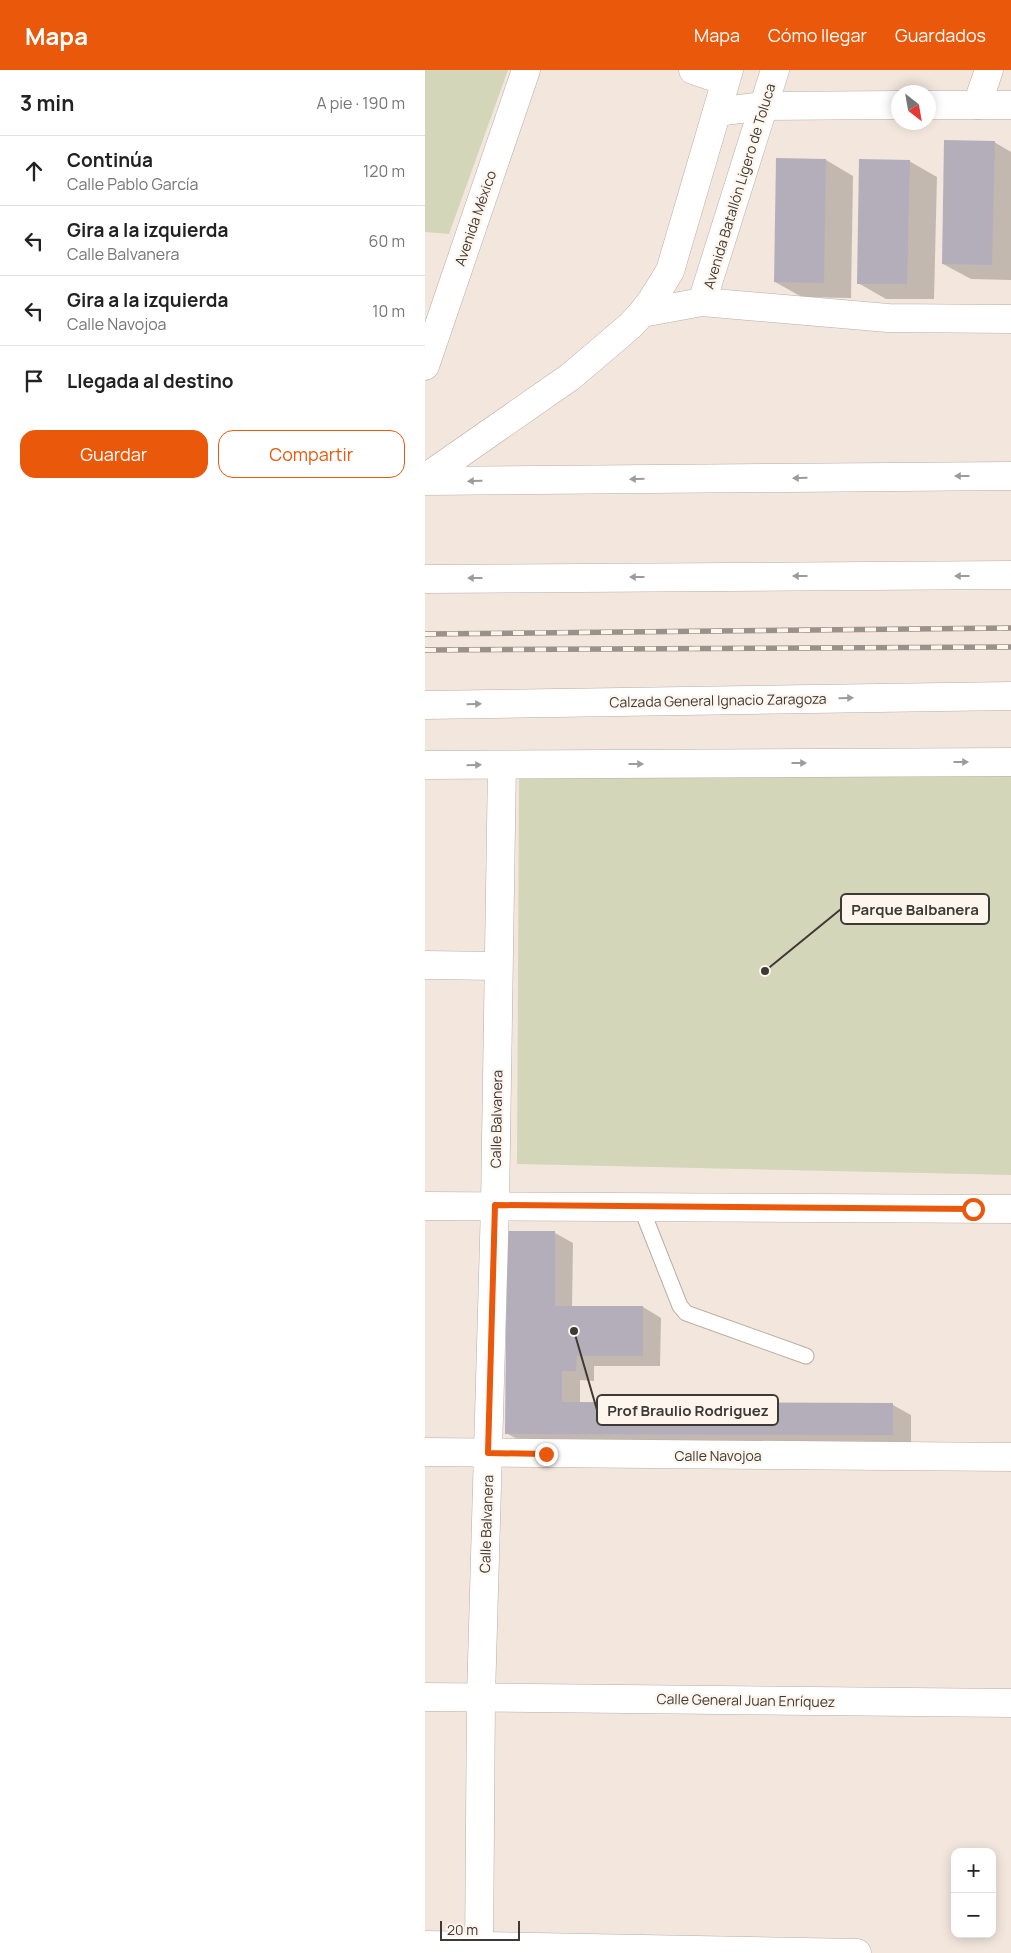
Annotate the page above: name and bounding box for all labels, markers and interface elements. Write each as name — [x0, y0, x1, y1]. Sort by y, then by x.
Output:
text: Mapa — [25, 19, 88, 52]
text: Mapa — [694, 23, 740, 47]
text: Cómo llegar — [768, 23, 867, 47]
text: Guardados — [895, 23, 986, 47]
street label: Avenida Batallón Ligero de Toluca — [699, 81, 779, 291]
north arrow — [891, 85, 936, 130]
text: 3 min — [20, 89, 74, 117]
text: A pie · 190 m — [316, 92, 405, 114]
text: Continúa — [67, 147, 153, 173]
icon: ahead — [20, 157, 48, 185]
text: 120 m — [363, 160, 405, 182]
street label: Avenida México — [450, 168, 500, 268]
text: Calle Pablo García — [67, 173, 198, 195]
text: Gira a la izquierda — [67, 217, 228, 243]
icon: left — [20, 227, 48, 255]
text: 60 m — [369, 230, 405, 252]
text: Calle Balvanera — [67, 243, 179, 265]
text: Gira a la izquierda — [67, 287, 228, 313]
icon: left — [20, 297, 48, 325]
text: 10 m — [372, 300, 405, 322]
text: Calle Navojoa — [67, 313, 167, 335]
icon: arrive — [20, 367, 48, 395]
text: Llegada al destino — [67, 368, 234, 394]
button: Guardar — [20, 430, 208, 478]
button: Compartir — [218, 430, 405, 478]
one-way arrow — [954, 472, 970, 480]
one-way arrow — [792, 474, 808, 482]
one-way arrow — [629, 475, 645, 483]
one-way arrow — [467, 477, 483, 485]
one-way arrow — [954, 572, 970, 580]
one-way arrow — [629, 573, 645, 581]
one-way arrow — [792, 573, 808, 581]
one-way arrow — [467, 574, 483, 582]
street label: Calzada General Ignacio Zaragoza — [609, 689, 827, 711]
one-way arrow — [838, 694, 854, 702]
one-way arrow — [466, 700, 482, 708]
one-way arrow — [953, 758, 969, 766]
one-way arrow — [791, 759, 807, 767]
one-way arrow — [628, 760, 644, 768]
one-way arrow — [466, 761, 482, 769]
callout: Parque Balbanera — [841, 894, 989, 924]
text: Parque Balbanera — [851, 899, 979, 920]
street label: Calle Balvanera — [486, 1070, 506, 1168]
route start — [962, 1198, 985, 1221]
callout: Prof Braulio Rodriguez — [597, 1395, 778, 1425]
text: Prof Braulio Rodriguez — [607, 1400, 769, 1421]
route end — [535, 1443, 558, 1466]
street label: Calle Navojoa — [674, 1446, 762, 1465]
street label: Calle Balvanera — [475, 1474, 497, 1574]
street label: Calle General Juan Enríquez — [656, 1689, 836, 1711]
map controls — [951, 1848, 996, 1938]
button: + — [951, 1848, 996, 1893]
button: − — [951, 1893, 996, 1938]
scale bar — [440, 1918, 520, 1941]
text: 20 m — [447, 1920, 478, 1939]

